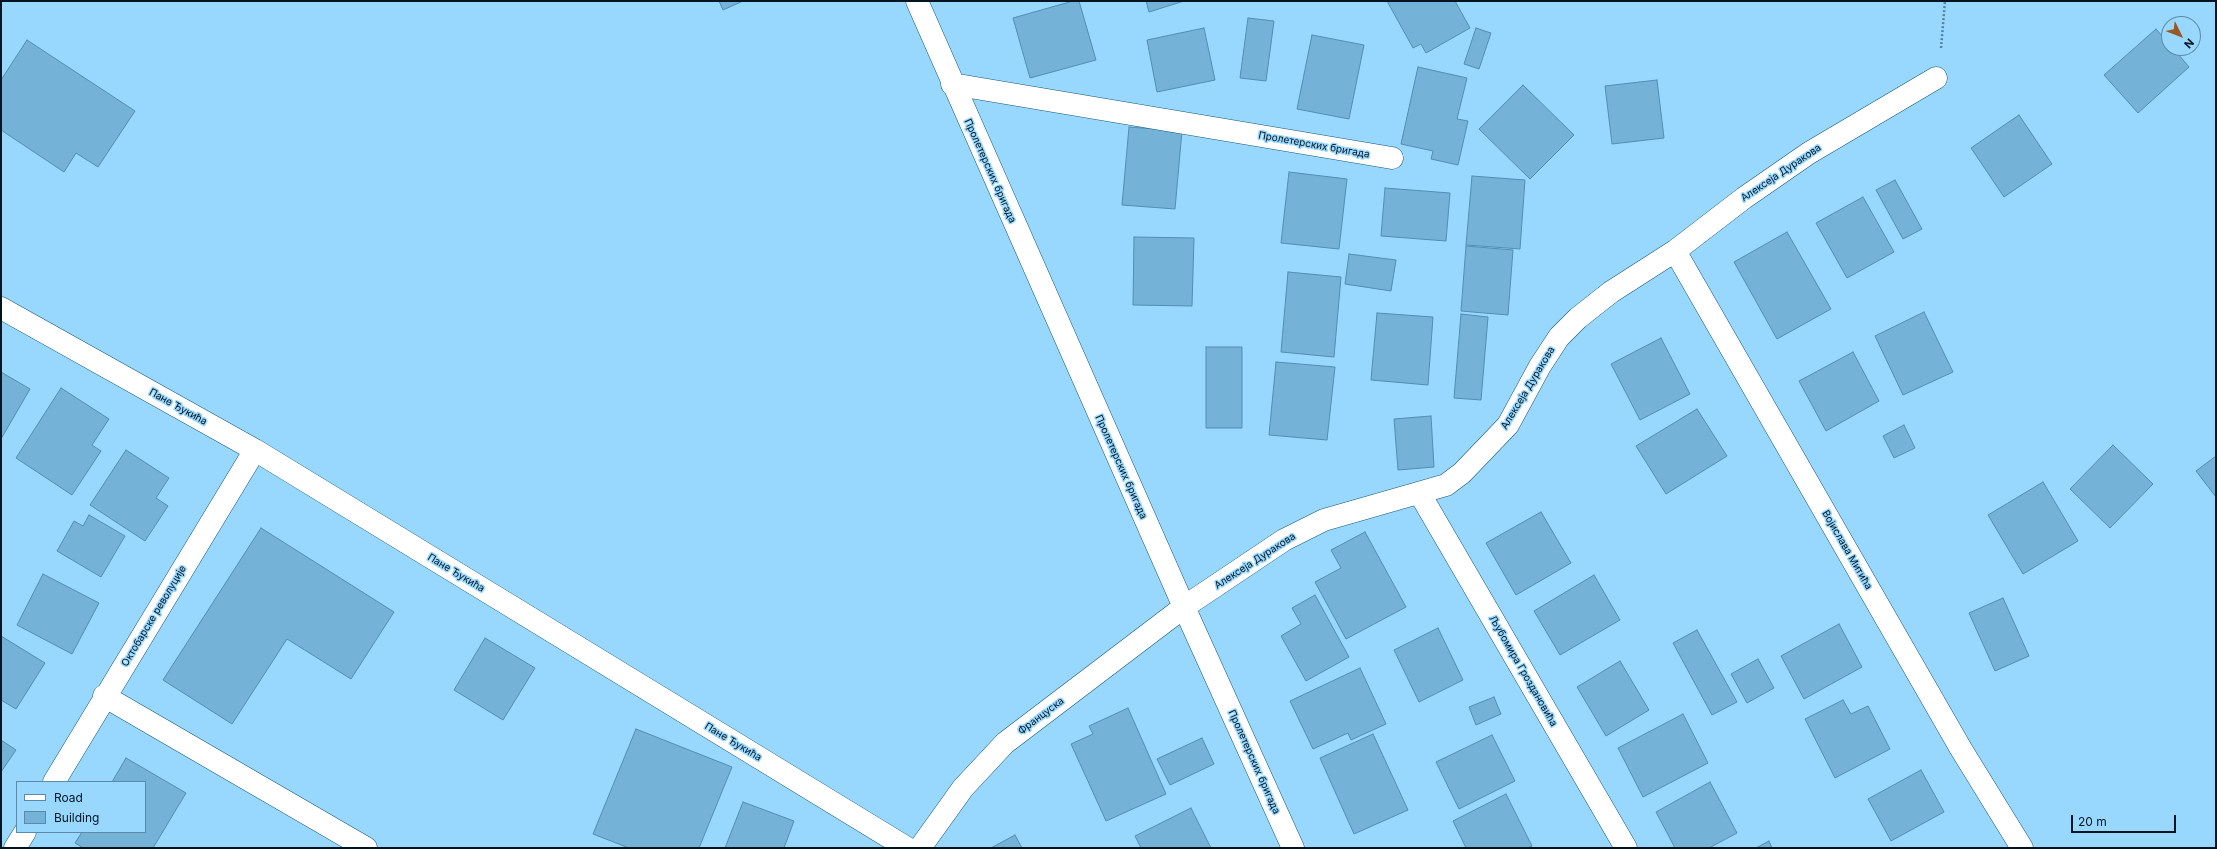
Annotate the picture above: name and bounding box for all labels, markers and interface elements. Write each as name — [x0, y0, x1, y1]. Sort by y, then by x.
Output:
north arrow — [2161, 16, 2201, 56]
text: N — [2181, 36, 2197, 51]
street label: Пролетерских бригада — [962, 117, 1018, 225]
street label: Пролетерских бригада — [1257, 129, 1371, 161]
street label: Алексеја Дуракова — [1739, 142, 1823, 204]
street label: Алексеја Дуракова — [1499, 345, 1557, 431]
street label: Пане Ђукића — [147, 386, 209, 428]
street label: Пролетерских бригада — [1093, 413, 1149, 521]
street label: Војислава Митића — [1819, 508, 1875, 592]
street label: Алексеја Дуракова — [1212, 530, 1298, 592]
street label: Пане Ђукића — [425, 551, 487, 595]
street label: Октобарске револуције — [119, 563, 189, 669]
street label: Љубомира Гроздановића — [1486, 613, 1560, 729]
street label: Француска — [1016, 695, 1066, 737]
street label: Пролетерских бригада — [1226, 708, 1282, 816]
street label: Пане Ђукића — [702, 720, 764, 764]
legend — [16, 781, 146, 833]
text: Road — [54, 790, 83, 805]
scale bar — [2073, 807, 2178, 833]
text: Building — [54, 810, 99, 825]
text: 20 m — [2078, 814, 2107, 829]

